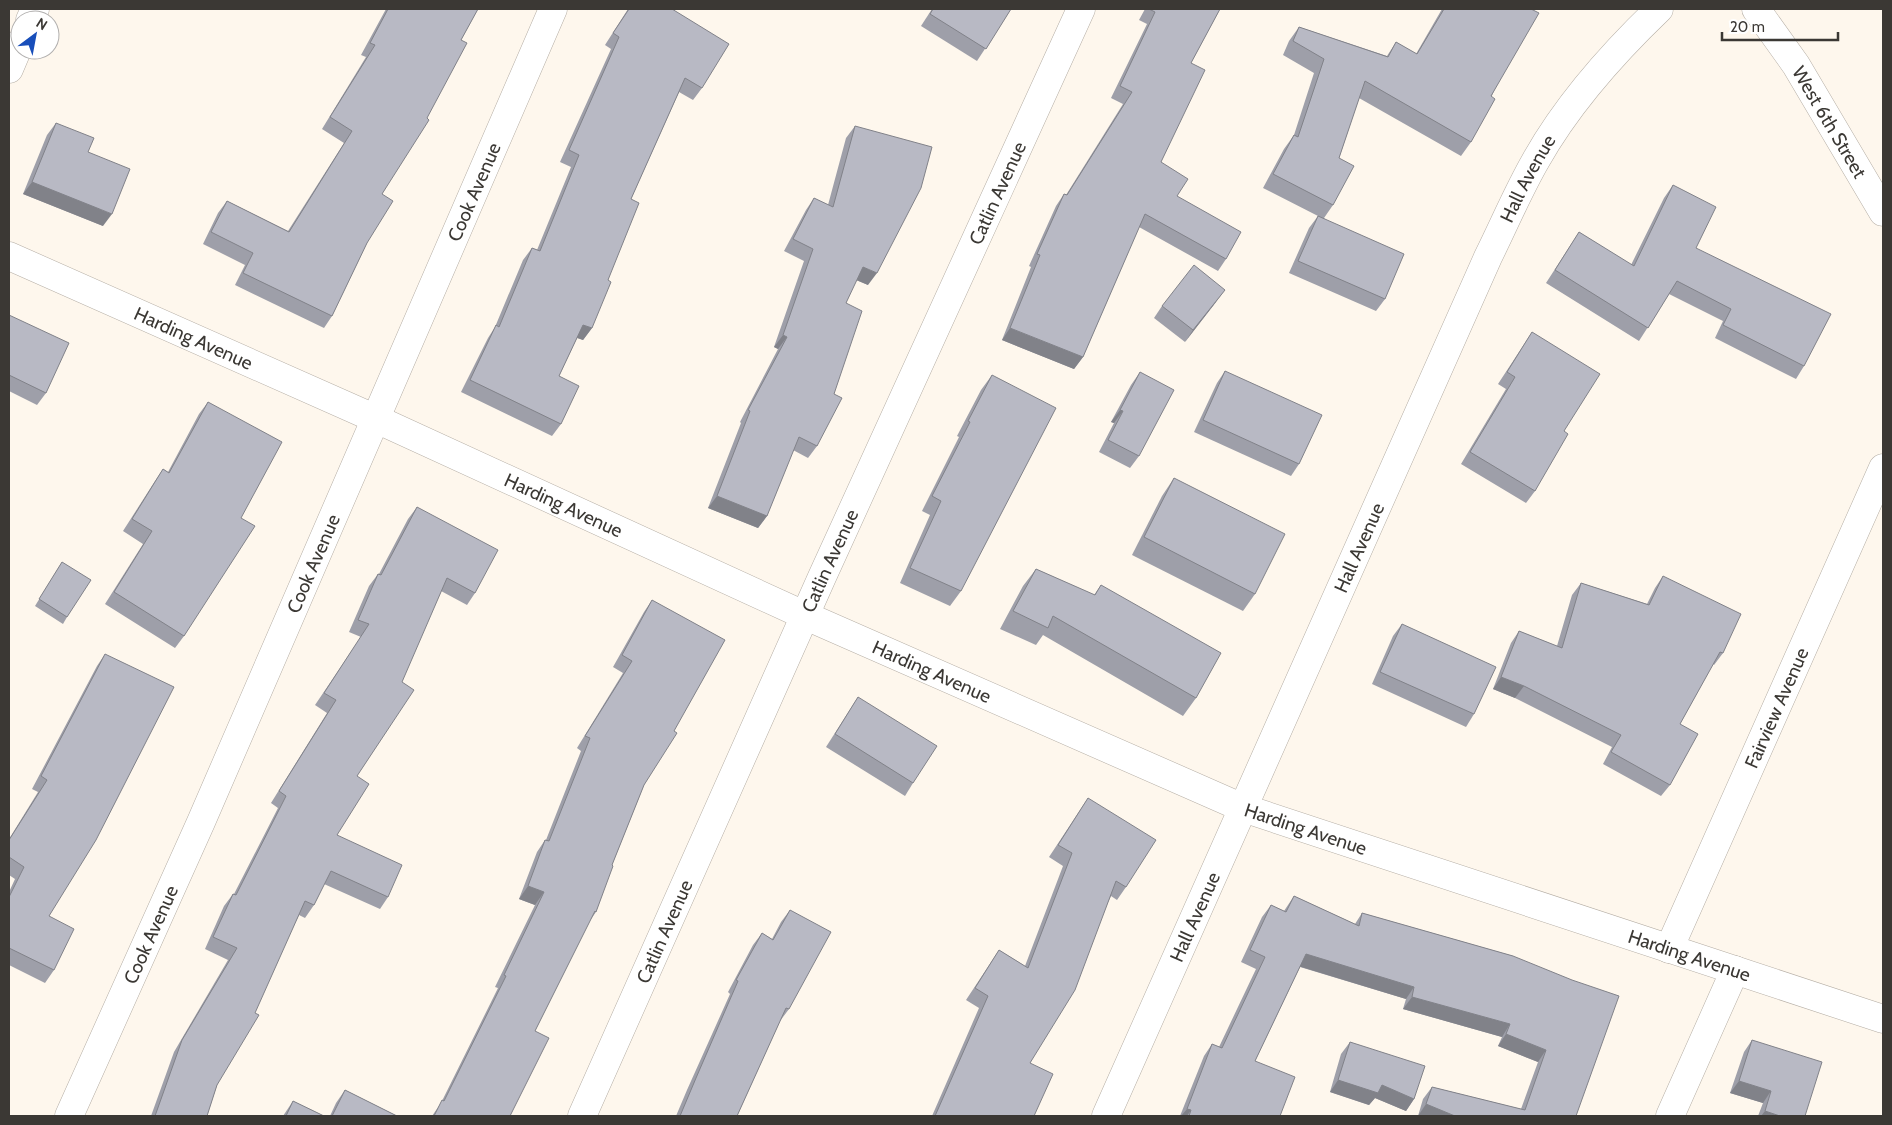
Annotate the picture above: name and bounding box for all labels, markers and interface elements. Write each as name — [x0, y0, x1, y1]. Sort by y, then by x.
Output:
north arrow — [10, 10, 60, 60]
scale bar — [1722, 10, 1838, 42]
text: N — [33, 14, 51, 34]
text: 20 m — [1730, 18, 1765, 36]
street label: West 6th Street — [1788, 62, 1872, 183]
street label: Hall Avenue — [1495, 130, 1560, 226]
street label: Catlin Avenue — [964, 138, 1031, 248]
street label: Cook Avenue — [442, 139, 505, 245]
street label: Harding Avenue — [131, 302, 257, 374]
street label: Harding Avenue — [501, 468, 627, 542]
street label: Hall Avenue — [1329, 499, 1389, 596]
street label: Catlin Avenue — [796, 505, 863, 616]
street label: Cook Avenue — [281, 510, 345, 616]
street label: Harding Avenue — [869, 635, 995, 708]
street label: Fairview Avenue — [1739, 644, 1813, 772]
street label: Harding Avenue — [1242, 798, 1370, 860]
street label: Hall Avenue — [1165, 868, 1225, 965]
street label: Catlin Avenue — [631, 876, 697, 987]
street label: Cook Avenue — [118, 881, 183, 987]
street label: Harding Avenue — [1625, 924, 1754, 986]

